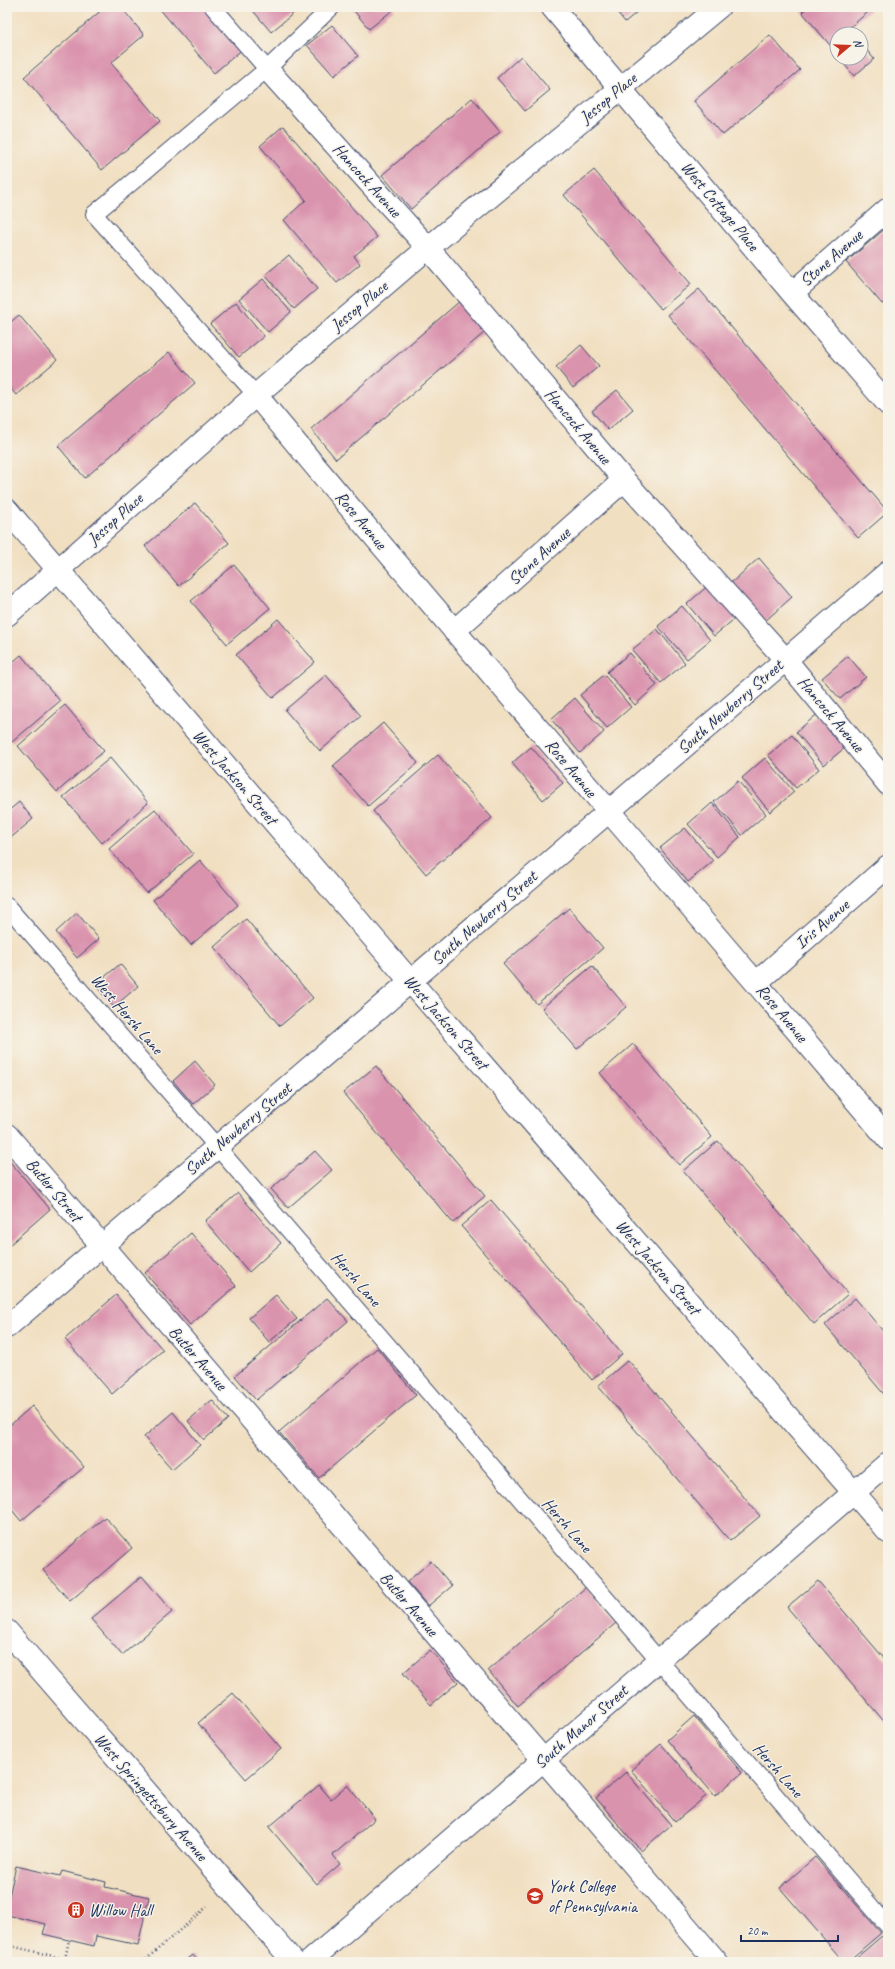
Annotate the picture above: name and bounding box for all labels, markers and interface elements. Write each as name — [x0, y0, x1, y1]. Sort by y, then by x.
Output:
north arrow — [829, 26, 869, 66]
text: N — [851, 37, 867, 50]
street label: Jessop Place — [574, 67, 642, 129]
street label: Hancock Avenue — [328, 139, 407, 222]
street label: West Cottage Place — [676, 157, 765, 256]
street label: Stone Avenue — [795, 224, 868, 291]
street label: Jessop Place — [325, 275, 393, 337]
street label: Hancock Avenue — [540, 384, 617, 469]
street label: Jessop Place — [82, 487, 148, 550]
street label: Rose Avenue — [331, 487, 392, 555]
street label: Stone Avenue — [504, 522, 576, 589]
street label: South Newberry Street — [673, 654, 789, 759]
street label: Hancock Avenue — [793, 672, 870, 757]
street label: West Jackson Street — [188, 725, 283, 830]
street label: Rose Avenue — [541, 735, 602, 803]
street label: South Newberry Street — [427, 865, 543, 970]
street label: Iris Avenue — [791, 894, 855, 953]
street label: West Hersh Lane — [86, 969, 169, 1060]
street label: West Jackson Street — [399, 970, 494, 1075]
street label: Rose Avenue — [752, 980, 813, 1048]
street label: South Newberry Street — [180, 1077, 298, 1180]
street label: Butler Street — [21, 1154, 88, 1228]
street label: West Jackson Street — [611, 1215, 706, 1320]
street label: Hersh Lane — [326, 1247, 387, 1312]
street label: Butler Avenue — [164, 1322, 233, 1396]
street label: Hersh Lane — [537, 1493, 598, 1558]
street label: Butler Avenue — [375, 1568, 444, 1642]
street label: South Manor Street — [530, 1679, 634, 1773]
street label: West Springettsbury Avenue — [90, 1729, 213, 1866]
street label: Hersh Lane — [748, 1738, 809, 1803]
place label: York College of Pennsylvania — [548, 1876, 639, 1917]
school or university icon: York College of Pennsylvania — [525, 1886, 545, 1906]
building icon: Willow Hall — [66, 1900, 86, 1920]
place label: Willow Hall — [89, 1900, 155, 1921]
scale bar — [741, 1917, 838, 1943]
text: 20 m — [747, 1923, 769, 1939]

